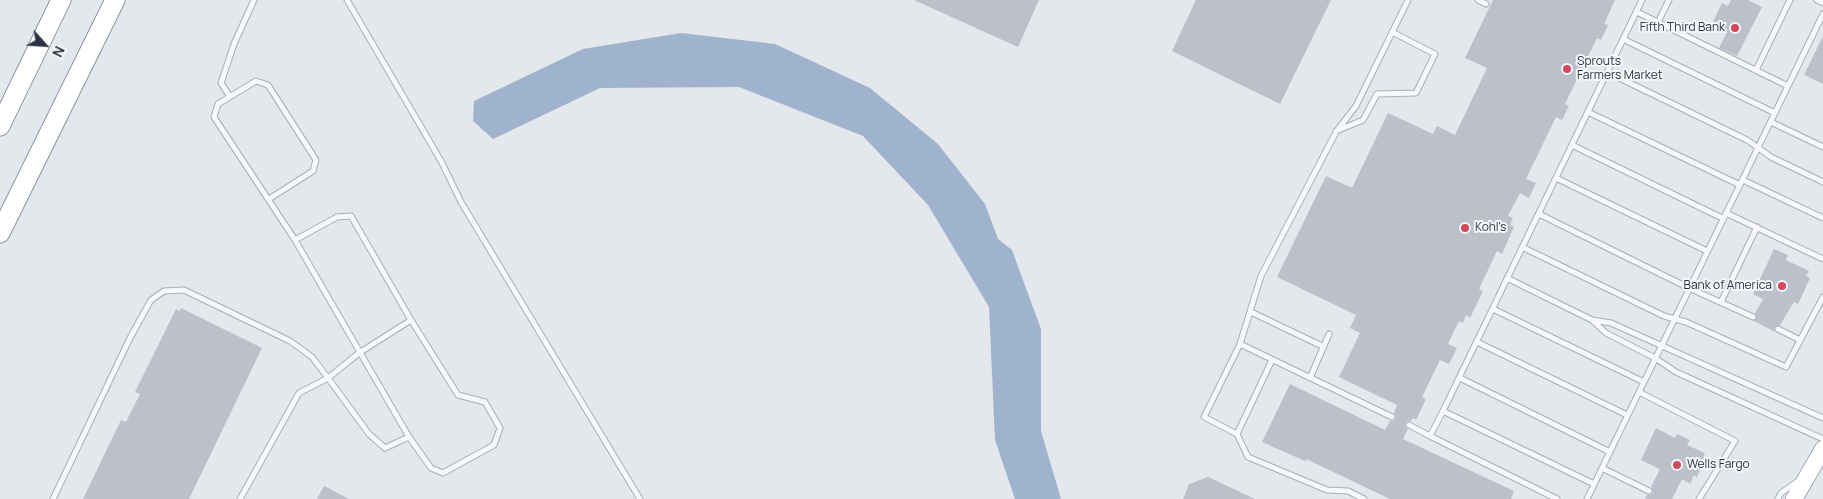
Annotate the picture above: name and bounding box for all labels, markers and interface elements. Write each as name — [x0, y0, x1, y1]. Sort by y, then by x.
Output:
north arrow — [20, 20, 70, 70]
place label: Fifth Third Bank — [1640, 21, 1725, 35]
marker: Fifth Third Bank — [1729, 22, 1741, 34]
text: N — [48, 43, 70, 60]
place label: Sprouts Farmers Market — [1577, 55, 1662, 83]
marker: Sprouts Farmers Market — [1561, 63, 1573, 75]
place label: Kohl's — [1475, 221, 1506, 235]
marker: Kohl's — [1459, 222, 1471, 234]
place label: Bank of America — [1684, 279, 1772, 293]
marker: Bank of America — [1776, 280, 1788, 292]
place label: Wells Fargo — [1687, 458, 1750, 472]
marker: Wells Fargo — [1671, 459, 1683, 471]

